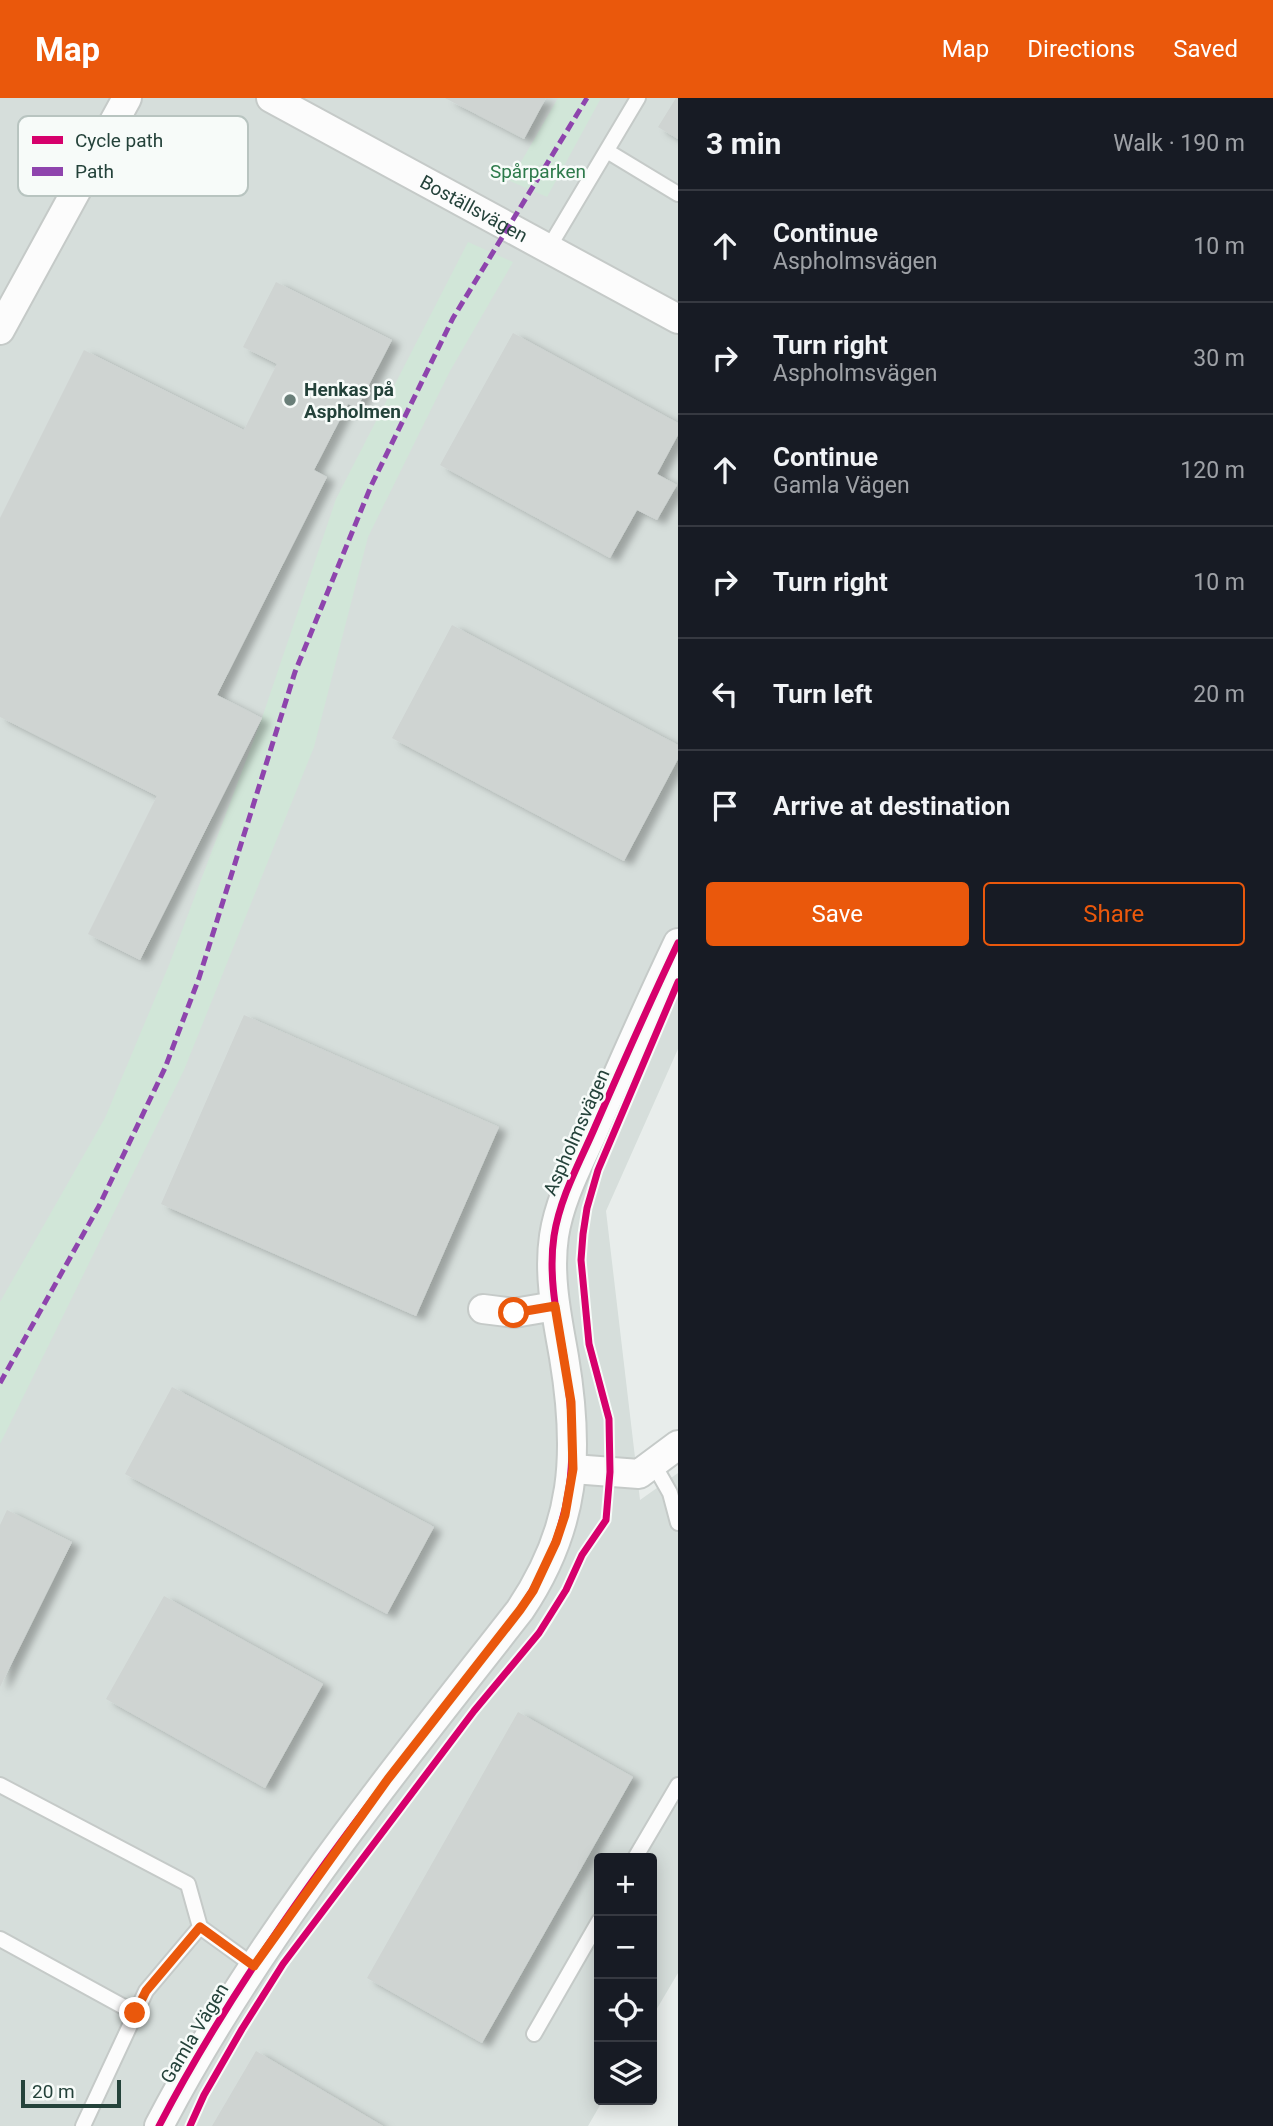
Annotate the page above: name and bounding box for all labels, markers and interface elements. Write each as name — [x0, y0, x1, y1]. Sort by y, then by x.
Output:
text: Map — [35, 30, 100, 69]
text: Map — [942, 35, 989, 63]
text: Directions — [1027, 35, 1135, 63]
text: Saved — [1173, 35, 1238, 63]
legend — [18, 116, 248, 196]
text: 3 min — [706, 126, 781, 161]
text: Cycle path — [75, 129, 163, 152]
text: Walk · 190 m — [1113, 130, 1245, 157]
text: Path — [75, 160, 114, 183]
park label: Spårparken — [490, 160, 586, 183]
street label: Boställsvägen — [416, 170, 531, 247]
text: Continue — [773, 218, 878, 248]
icon: ahead — [706, 227, 744, 265]
text: 10 m — [1193, 233, 1245, 260]
text: Aspholmsvägen — [773, 248, 938, 275]
text: Turn right — [773, 330, 888, 360]
icon: right — [706, 339, 744, 377]
text: 30 m — [1193, 345, 1245, 372]
text: Aspholmsvägen — [773, 360, 938, 387]
place label: Henkas på Aspholmen — [304, 378, 401, 423]
marker: Henkas på Aspholmen — [282, 392, 298, 408]
text: Continue — [773, 442, 878, 472]
icon: ahead — [706, 451, 744, 489]
text: 120 m — [1180, 457, 1245, 484]
text: Gamla Vägen — [773, 472, 910, 499]
icon: right — [706, 563, 744, 601]
text: Turn right — [773, 567, 888, 597]
text: 10 m — [1193, 569, 1245, 596]
icon: left — [706, 675, 744, 713]
text: Turn left — [773, 679, 872, 709]
text: 20 m — [1193, 681, 1245, 708]
icon: arrive — [706, 787, 744, 825]
text: Arrive at destination — [773, 791, 1010, 821]
button: Save — [706, 882, 969, 946]
button: Share — [983, 882, 1245, 946]
street label: Aspholmsvägen — [538, 1065, 615, 1199]
route start — [498, 1297, 529, 1328]
map controls — [594, 1853, 657, 2105]
button: + — [594, 1853, 657, 1916]
button: − — [594, 1916, 657, 1979]
street label: Gamla Vägen — [156, 1979, 233, 2088]
button: locate — [594, 1979, 657, 2042]
route end — [119, 1997, 150, 2028]
button: layers — [594, 2042, 657, 2105]
scale bar — [21, 2077, 121, 2109]
text: 20 m — [32, 2080, 75, 2103]

